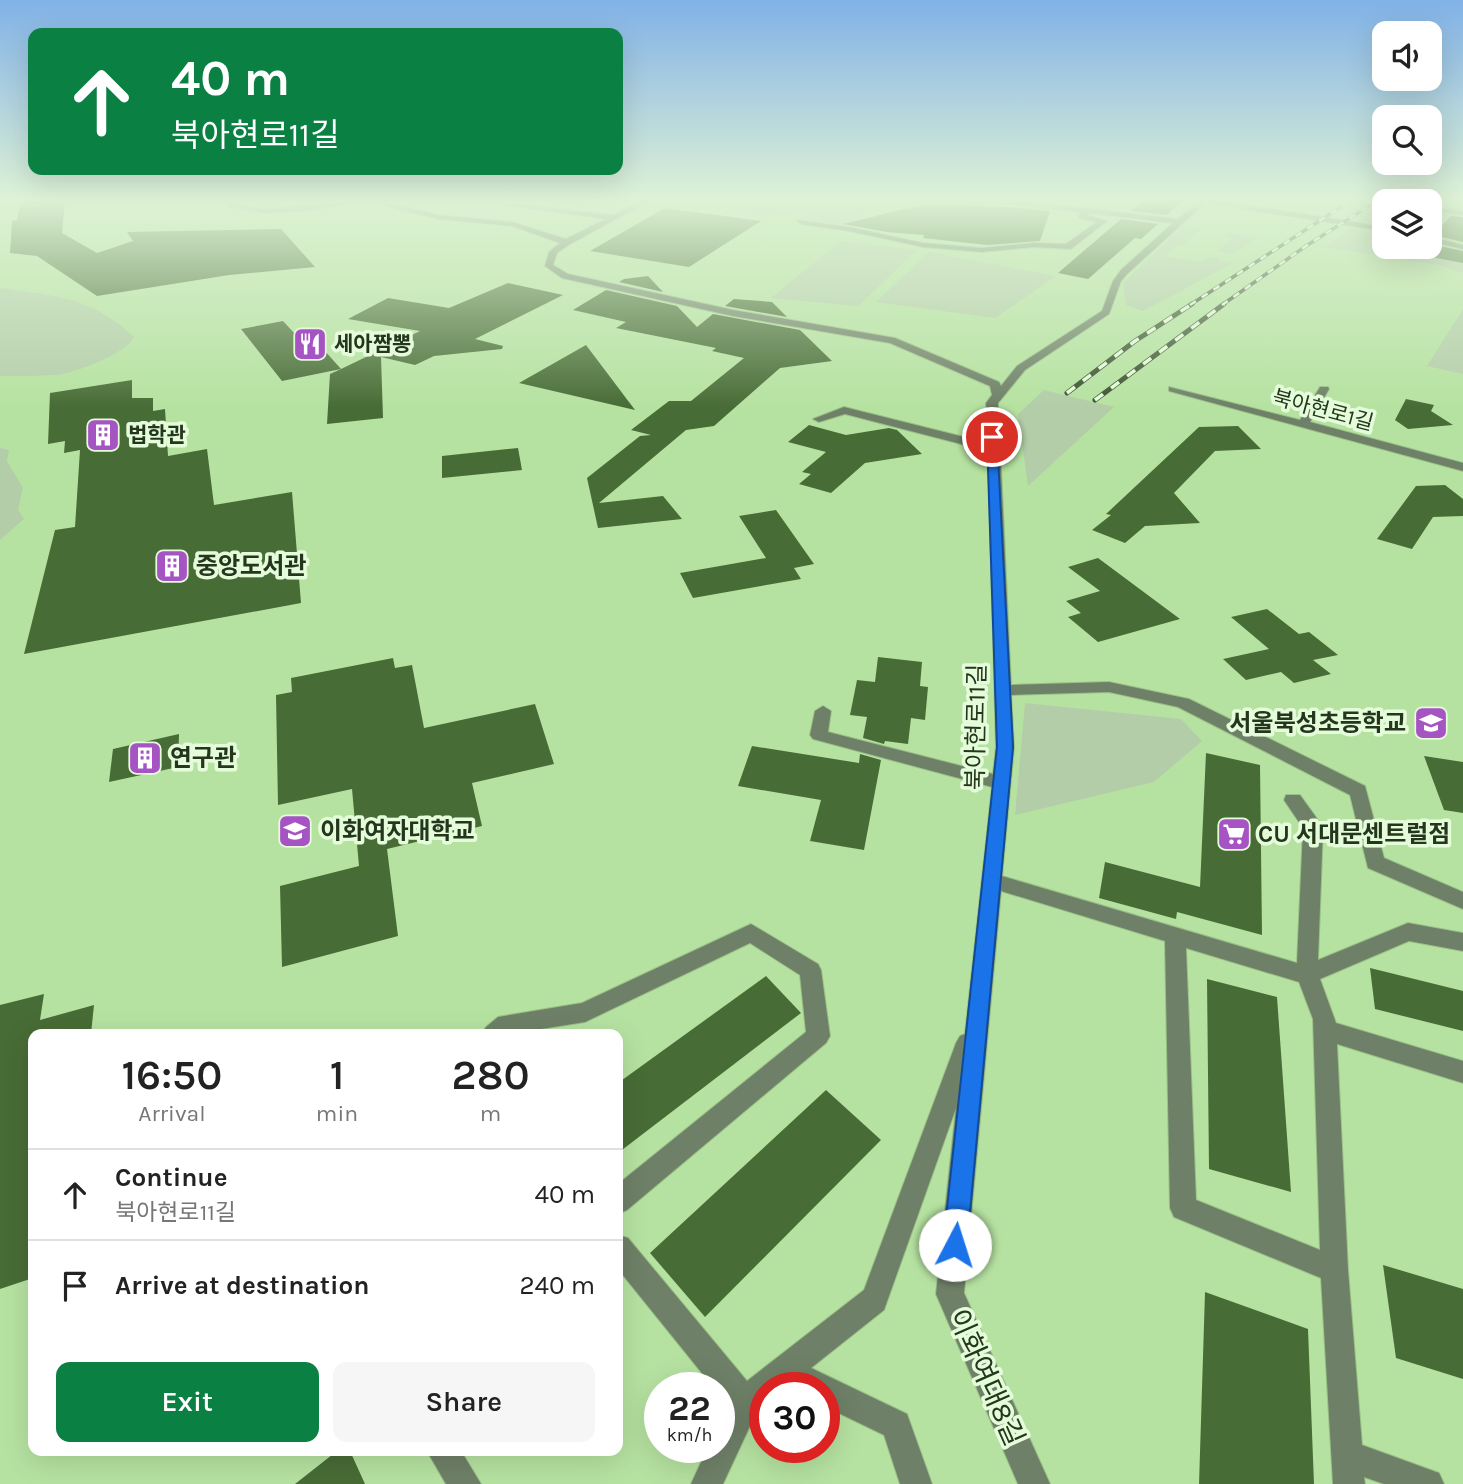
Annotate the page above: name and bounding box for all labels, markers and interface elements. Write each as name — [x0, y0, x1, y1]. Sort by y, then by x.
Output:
map controls — [1372, 21, 1442, 259]
button: sound — [1372, 21, 1442, 91]
text: 40 m — [171, 50, 290, 107]
icon: ahead — [56, 56, 147, 147]
button: search — [1372, 105, 1442, 175]
text: 북아현로11길 — [171, 117, 339, 154]
button: layers — [1372, 189, 1442, 259]
restaurant icon: 세아짬뽕 — [291, 325, 329, 363]
place label: 세아짬뽕 — [334, 332, 411, 356]
street label: 북아현로1길 — [1270, 385, 1376, 435]
pin — [962, 407, 1022, 467]
building icon: 법학관 — [84, 416, 122, 454]
icon: arrive — [973, 418, 1011, 456]
place label: 법학관 — [128, 423, 186, 447]
building icon: 중앙도서관 — [153, 547, 191, 585]
place label: 중앙도서관 — [196, 552, 306, 580]
street label: 북아현로11길 — [961, 664, 991, 790]
school or university icon: 서울북성초등학교 — [1412, 704, 1450, 742]
place label: 서울북성초등학교 — [1229, 709, 1406, 737]
building icon: 연구관 — [126, 739, 164, 777]
place label: 연구관 — [170, 744, 236, 772]
school or university icon: 이화여자대학교 — [276, 812, 314, 850]
supermarket icon: CU 서대문센트럴점 — [1215, 815, 1253, 853]
place label: 이화여자대학교 — [320, 817, 475, 845]
place label: CU 서대문센트럴점 — [1258, 820, 1450, 848]
text: 16:50 — [121, 1050, 222, 1100]
text: 1 — [330, 1050, 344, 1100]
text: 280 — [452, 1050, 530, 1100]
text: Arrival — [138, 1100, 206, 1127]
text: min — [316, 1100, 358, 1127]
text: m — [480, 1100, 501, 1127]
text: Continue — [115, 1162, 227, 1193]
icon: ahead — [56, 1176, 94, 1214]
text: 40 m — [535, 1179, 595, 1210]
text: 북아현로11길 — [115, 1199, 236, 1226]
position arrow — [918, 1208, 992, 1282]
icon: arrive — [56, 1267, 94, 1305]
text: Arrive at destination — [115, 1270, 369, 1301]
text: 240 m — [519, 1270, 595, 1301]
street label: 이화여대8길 — [942, 1304, 1031, 1451]
button: Exit — [56, 1362, 319, 1442]
button: Share — [333, 1362, 595, 1442]
speed limit sign: 30 — [749, 1372, 840, 1463]
text: 22 — [668, 1388, 711, 1429]
text: km/h — [667, 1424, 712, 1446]

